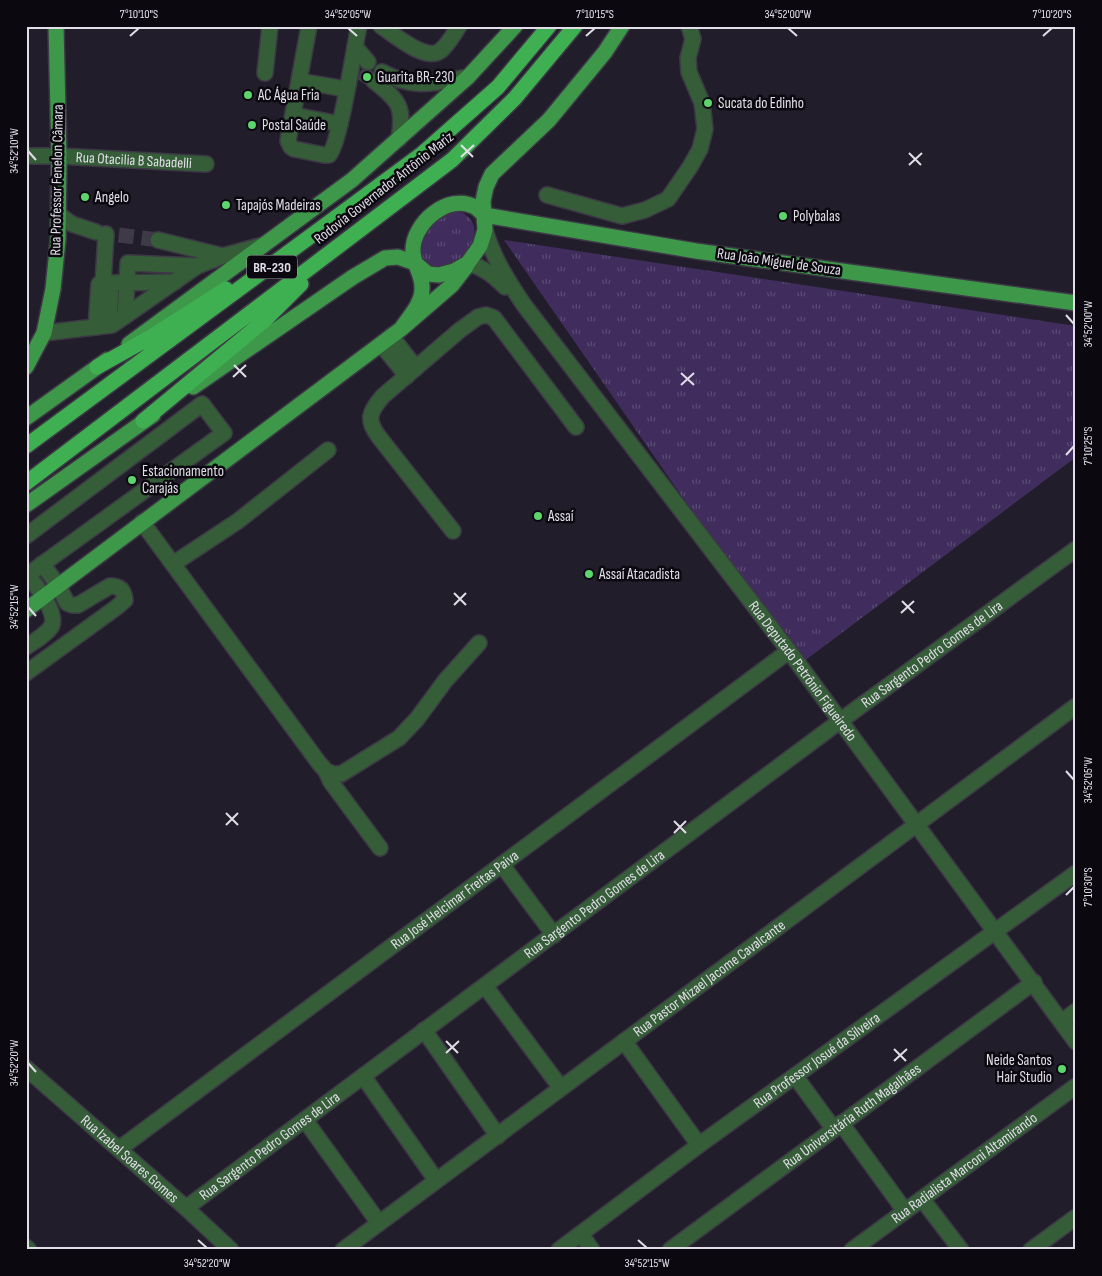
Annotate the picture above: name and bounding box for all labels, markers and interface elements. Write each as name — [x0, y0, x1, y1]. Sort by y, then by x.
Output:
text: 7°10'10"S — [120, 7, 158, 22]
text: 34°52'05"W — [325, 7, 371, 22]
text: 7°10'15"S — [576, 7, 614, 22]
text: 34°52'00"W — [765, 7, 812, 22]
text: 7°10'20"S — [1032, 7, 1072, 22]
place label: Guarita BR-230 — [377, 68, 454, 87]
marker: Guarita BR-230 — [361, 71, 373, 83]
place label: AC Água Fria — [257, 86, 320, 105]
marker: AC Água Fria — [242, 89, 254, 101]
place label: Sucata do Edinho — [718, 94, 804, 113]
marker: Sucata do Edinho — [702, 97, 714, 109]
street label: Rua Professor Fenelon Câmara — [46, 104, 68, 256]
place label: Postal Saúde — [262, 116, 326, 135]
marker: Postal Saúde — [246, 119, 258, 131]
street label: Rodovia Governador Antônio Mariz — [310, 127, 458, 248]
text: 34°52'10"W — [7, 128, 22, 174]
street label: Rua Otacilia B Sabadelli — [75, 147, 193, 173]
place label: Angelo — [94, 188, 129, 207]
marker: Angelo — [79, 191, 91, 203]
place label: Tapajós Madeiras — [236, 196, 321, 215]
marker: Tapajós Madeiras — [220, 199, 232, 211]
place label: Polybalas — [793, 207, 840, 226]
marker: Polybalas — [777, 210, 789, 222]
street label: Rua João Miguel de Souza — [716, 244, 842, 280]
road number: BR-230 — [247, 256, 297, 278]
text: 34°52'00"W — [1081, 300, 1096, 347]
text: 7°10'25"S — [1081, 427, 1096, 465]
place label: Estacionamento Carajás — [142, 462, 224, 498]
marker: Estacionamento Carajás — [126, 474, 138, 486]
place label: Assaí — [547, 507, 574, 526]
marker: Assaí — [532, 510, 544, 522]
place label: Assaí Atacadista — [598, 565, 680, 584]
marker: Assaí Atacadista — [583, 568, 595, 580]
text: 34°52'15"W — [7, 584, 22, 630]
street label: Rua Sargento Pedro Gomes de Lira — [857, 596, 1006, 712]
street label: Rua Deputado Petrônio Figueiredo — [745, 597, 861, 745]
text: 34°52'05"W — [1081, 757, 1096, 803]
street label: Rua Sargento Pedro Gomes de Lira — [520, 845, 668, 963]
street label: Rua José Helcimar Freitas Paiva — [387, 846, 522, 953]
text: 7°10'30"S — [1081, 867, 1096, 907]
street label: Rua Pastor Mizael Jacome Cavalcante — [629, 916, 789, 1041]
street label: Rua Professor Josué da Silveira — [749, 1008, 884, 1112]
text: 34°52'20"W — [7, 1040, 22, 1086]
place label: Neide Santos Hair Studio — [986, 1051, 1052, 1087]
street label: Rua Universitária Ruth Magalhães — [779, 1059, 925, 1173]
marker: Neide Santos Hair Studio — [1056, 1063, 1068, 1075]
street label: Rua Sargento Pedro Gomes de Lira — [195, 1087, 344, 1204]
street label: Rua Radialista Marconi Altamirando — [887, 1108, 1041, 1228]
street label: Rua Izabel Soares Gomes — [77, 1111, 183, 1207]
text: 34°52'20"W — [184, 1256, 230, 1271]
text: 34°52'15"W — [624, 1256, 670, 1271]

